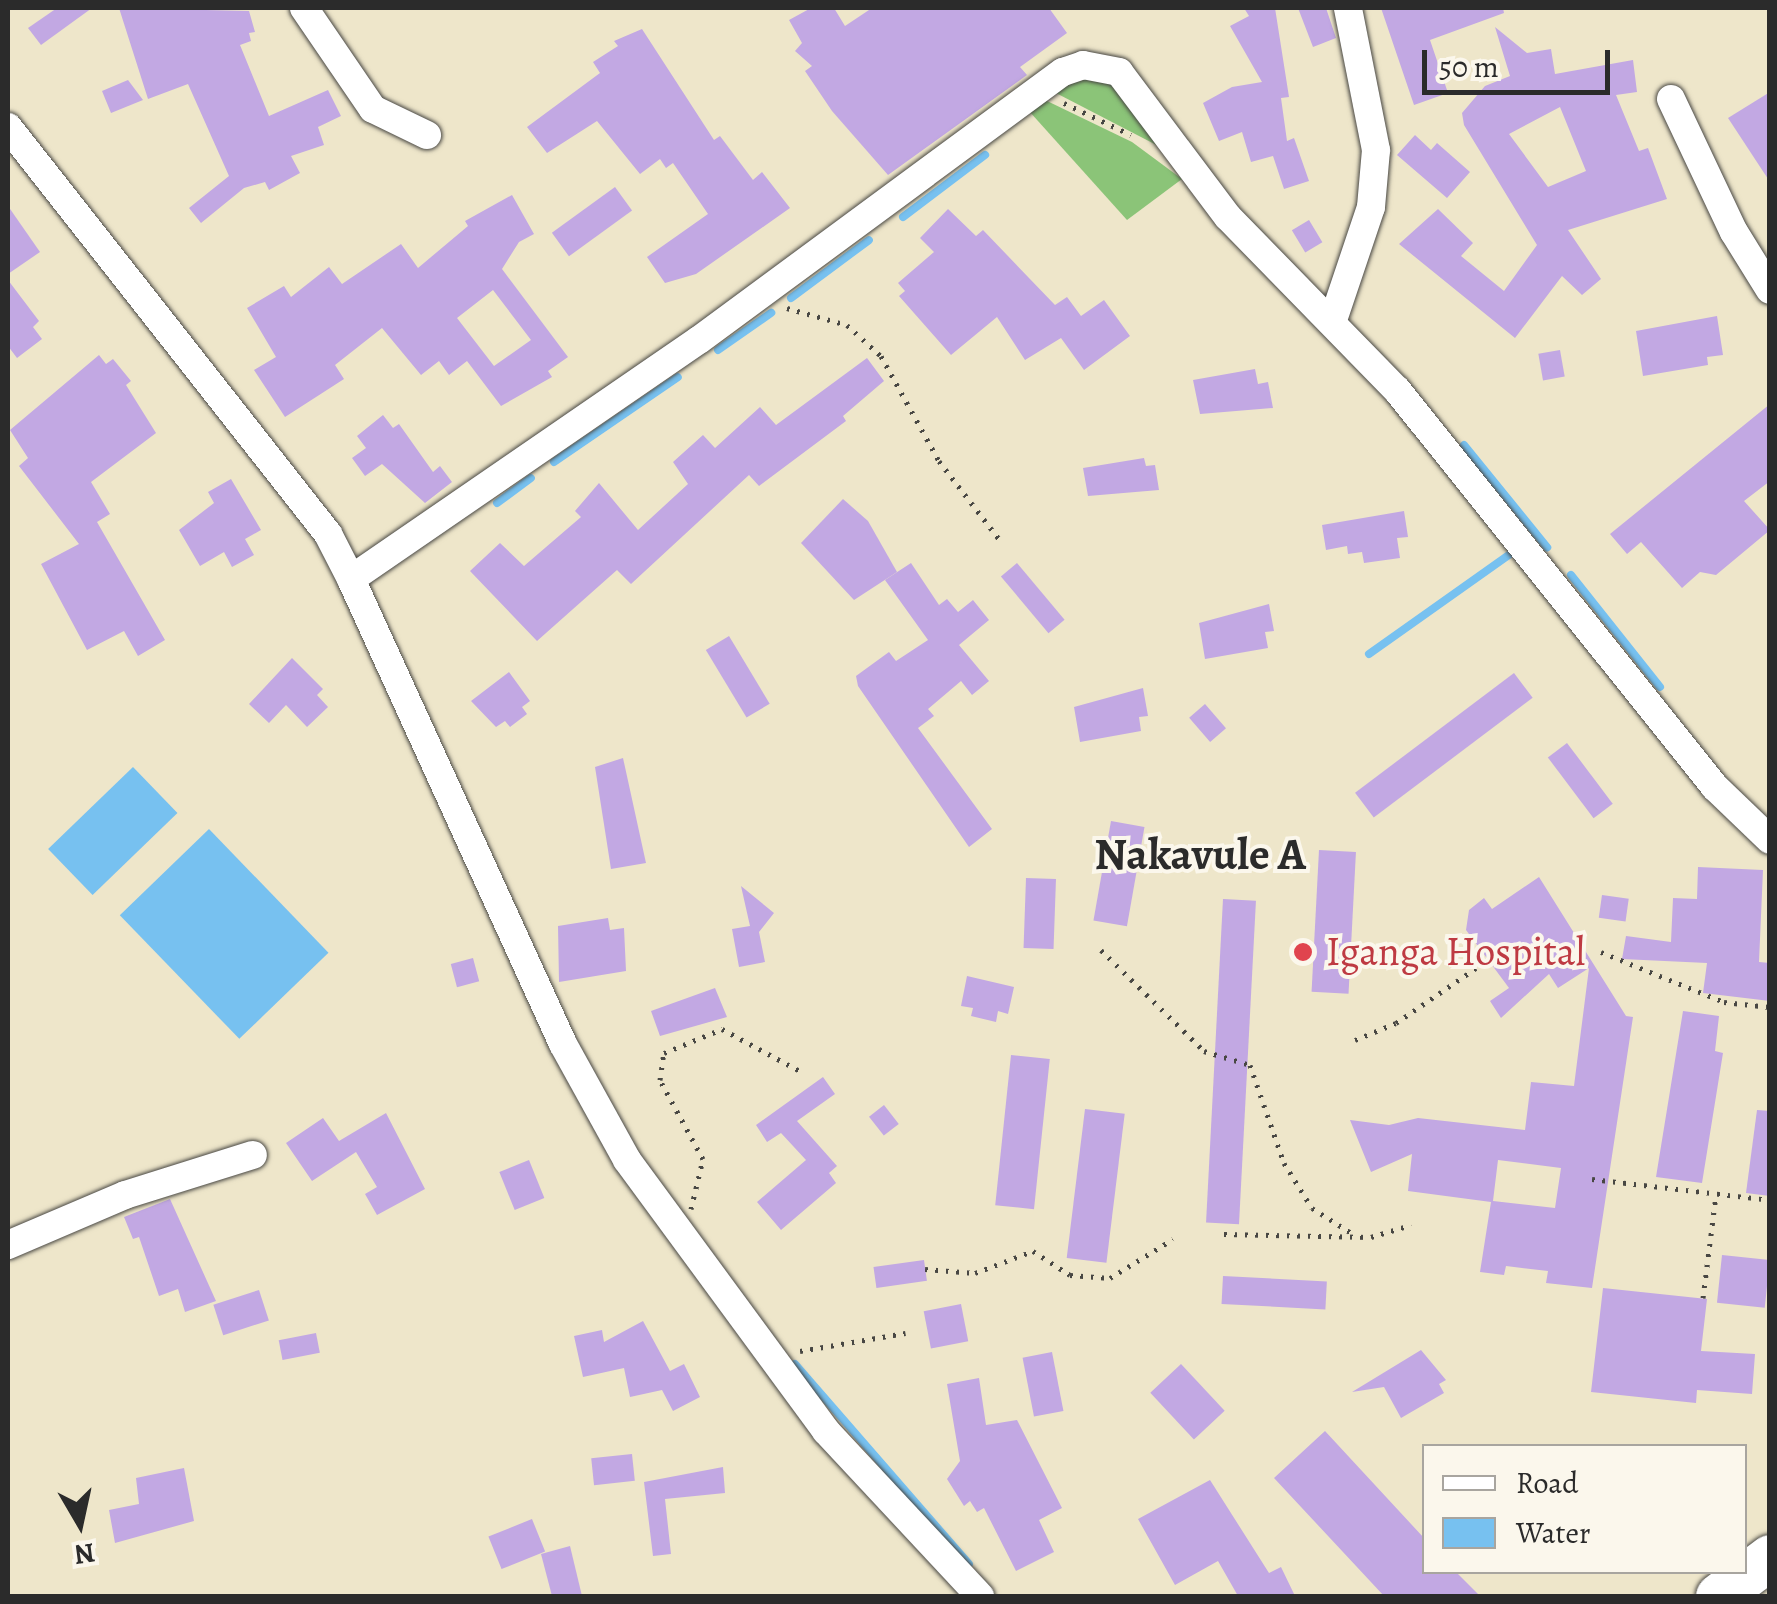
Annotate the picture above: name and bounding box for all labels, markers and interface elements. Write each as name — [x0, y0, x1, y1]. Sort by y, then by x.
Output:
scale bar — [1427, 30, 1614, 92]
text: 50 m — [1439, 47, 1499, 87]
district label: Nakavule A — [1094, 828, 1306, 882]
place label: Iganga Hospital — [1326, 928, 1585, 976]
marker: Iganga Hospital — [1290, 939, 1316, 965]
legend — [1422, 1444, 1747, 1574]
text: Road — [1516, 1463, 1578, 1503]
north arrow — [30, 1474, 130, 1574]
text: Water — [1516, 1513, 1590, 1553]
text: N — [72, 1533, 98, 1574]

